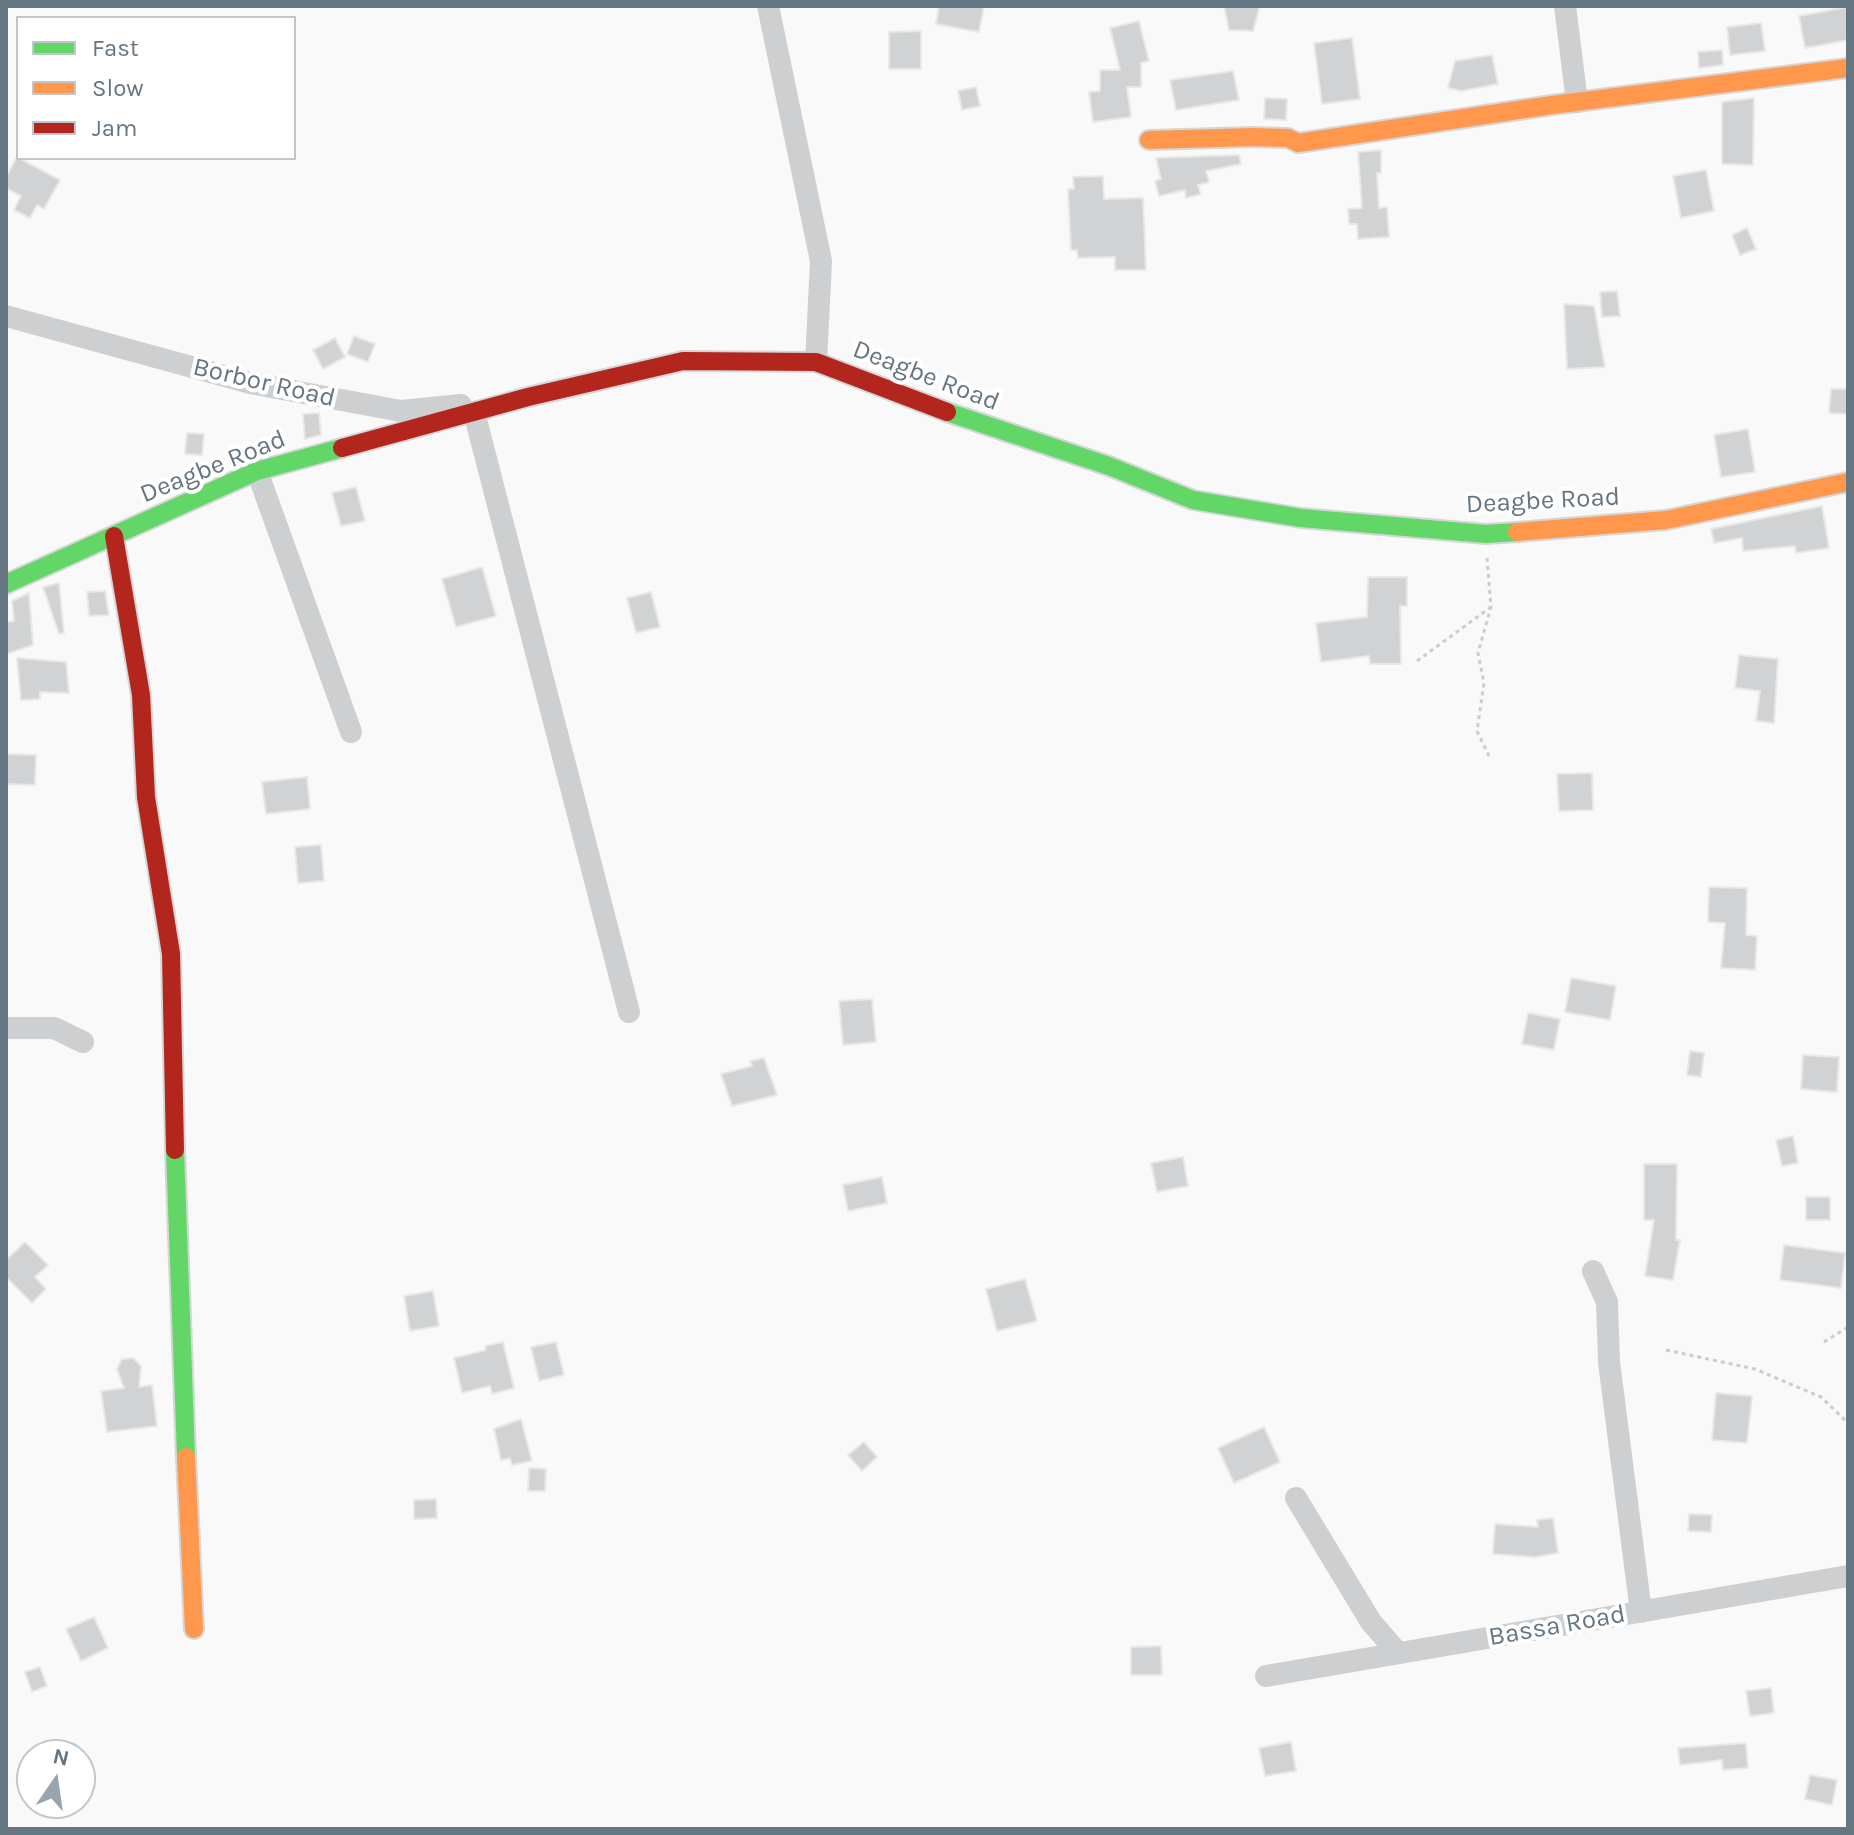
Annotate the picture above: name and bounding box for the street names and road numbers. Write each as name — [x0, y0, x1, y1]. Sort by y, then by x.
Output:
street label: Deagbe Road — [848, 334, 1004, 418]
street label: Borbor Road — [190, 352, 338, 414]
street label: Deagbe Road — [136, 424, 290, 510]
street label: Deagbe Road — [1465, 481, 1621, 521]
street label: Bassa Road — [1486, 1599, 1628, 1653]

